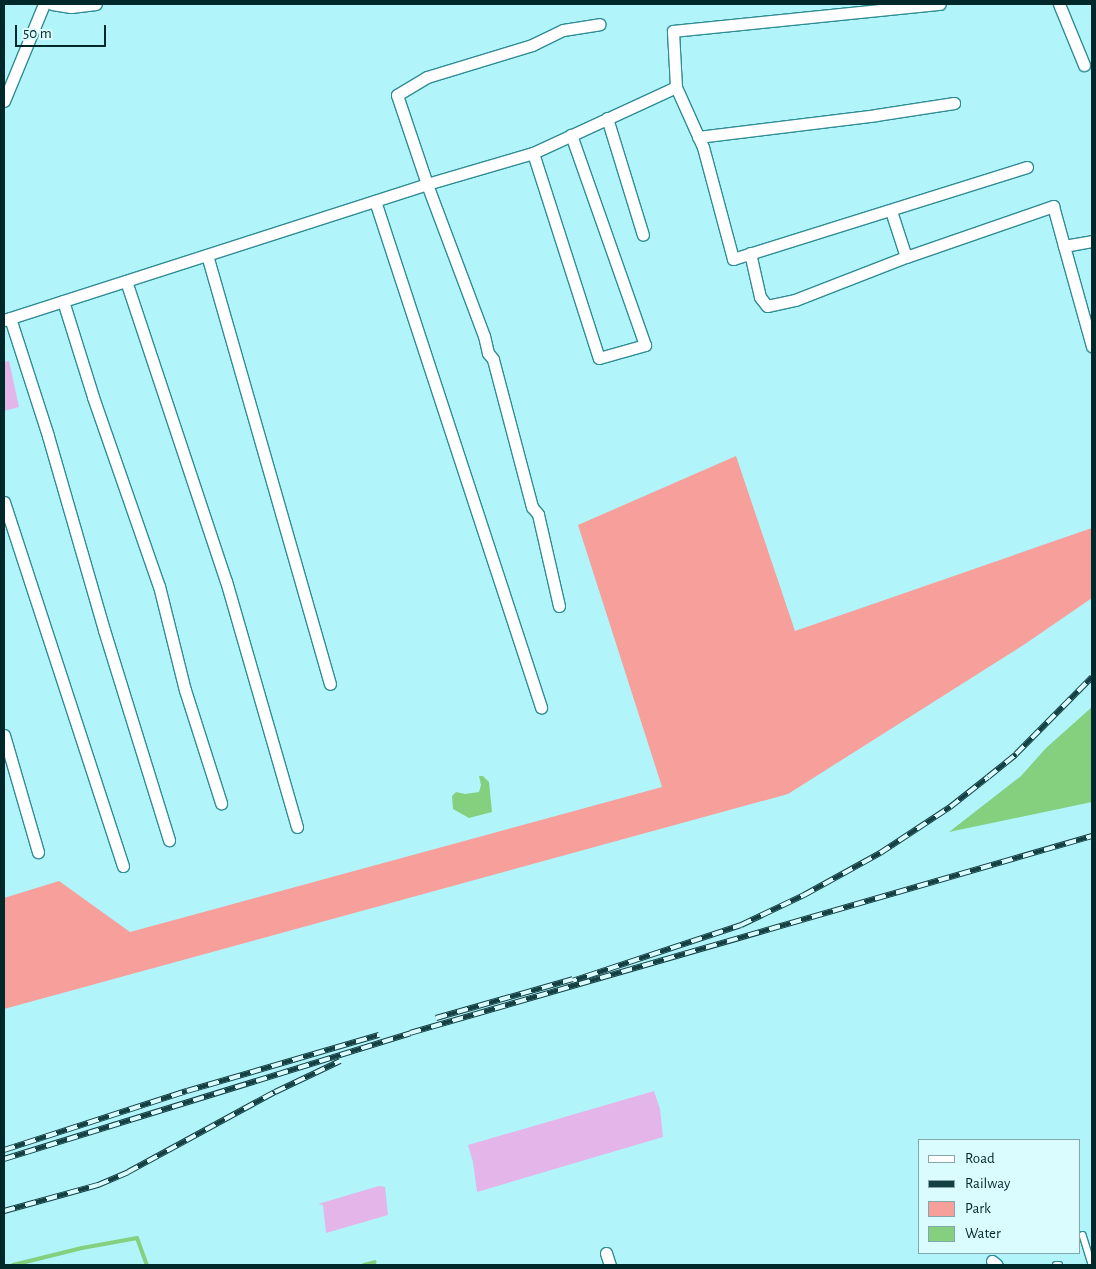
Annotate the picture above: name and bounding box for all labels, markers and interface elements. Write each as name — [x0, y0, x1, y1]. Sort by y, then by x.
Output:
scale bar — [18, 15, 109, 47]
text: 50 m — [23, 26, 52, 41]
legend — [918, 1139, 1081, 1254]
text: Road — [965, 1151, 995, 1166]
text: Railway — [965, 1176, 1010, 1191]
text: Park — [965, 1201, 991, 1216]
text: Water — [965, 1226, 1001, 1241]

